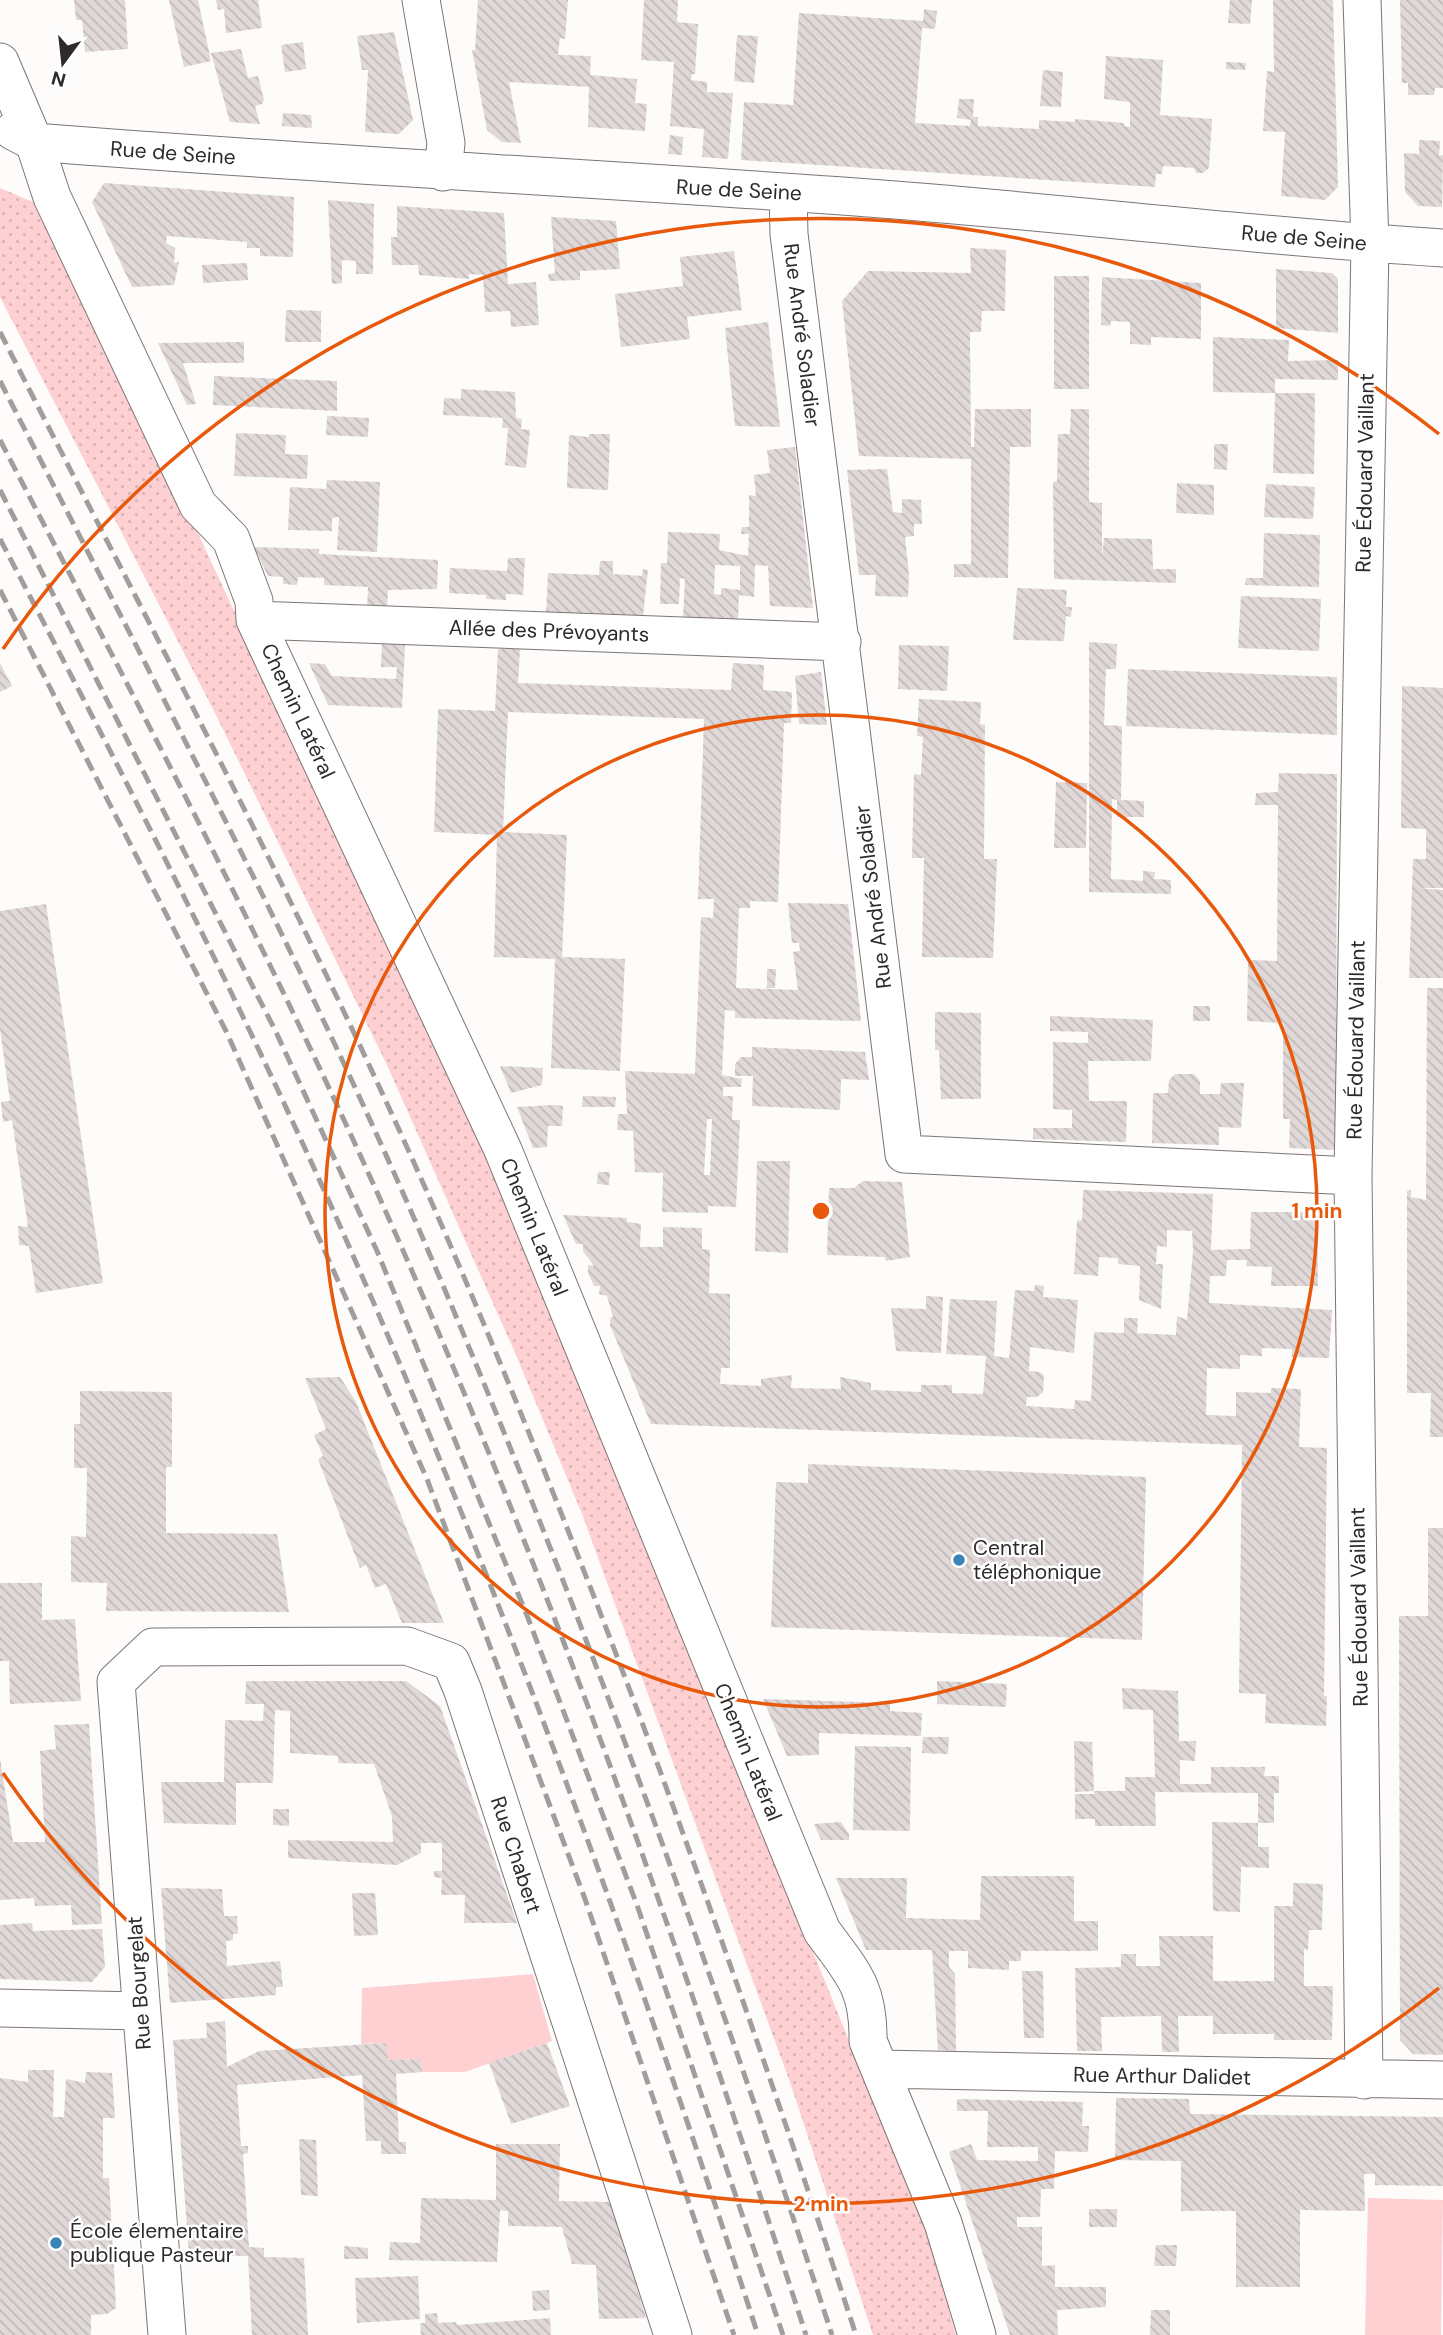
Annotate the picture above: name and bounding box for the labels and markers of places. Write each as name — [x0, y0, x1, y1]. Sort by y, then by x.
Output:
centre of rings — [809, 1199, 833, 1223]
place label: Central téléphonique — [973, 1534, 1101, 1586]
marker: Central téléphonique — [951, 1552, 967, 1568]
place label: École élementaire publique Pasteur — [70, 2217, 244, 2269]
marker: École élementaire publique Pasteur — [48, 2235, 64, 2251]

